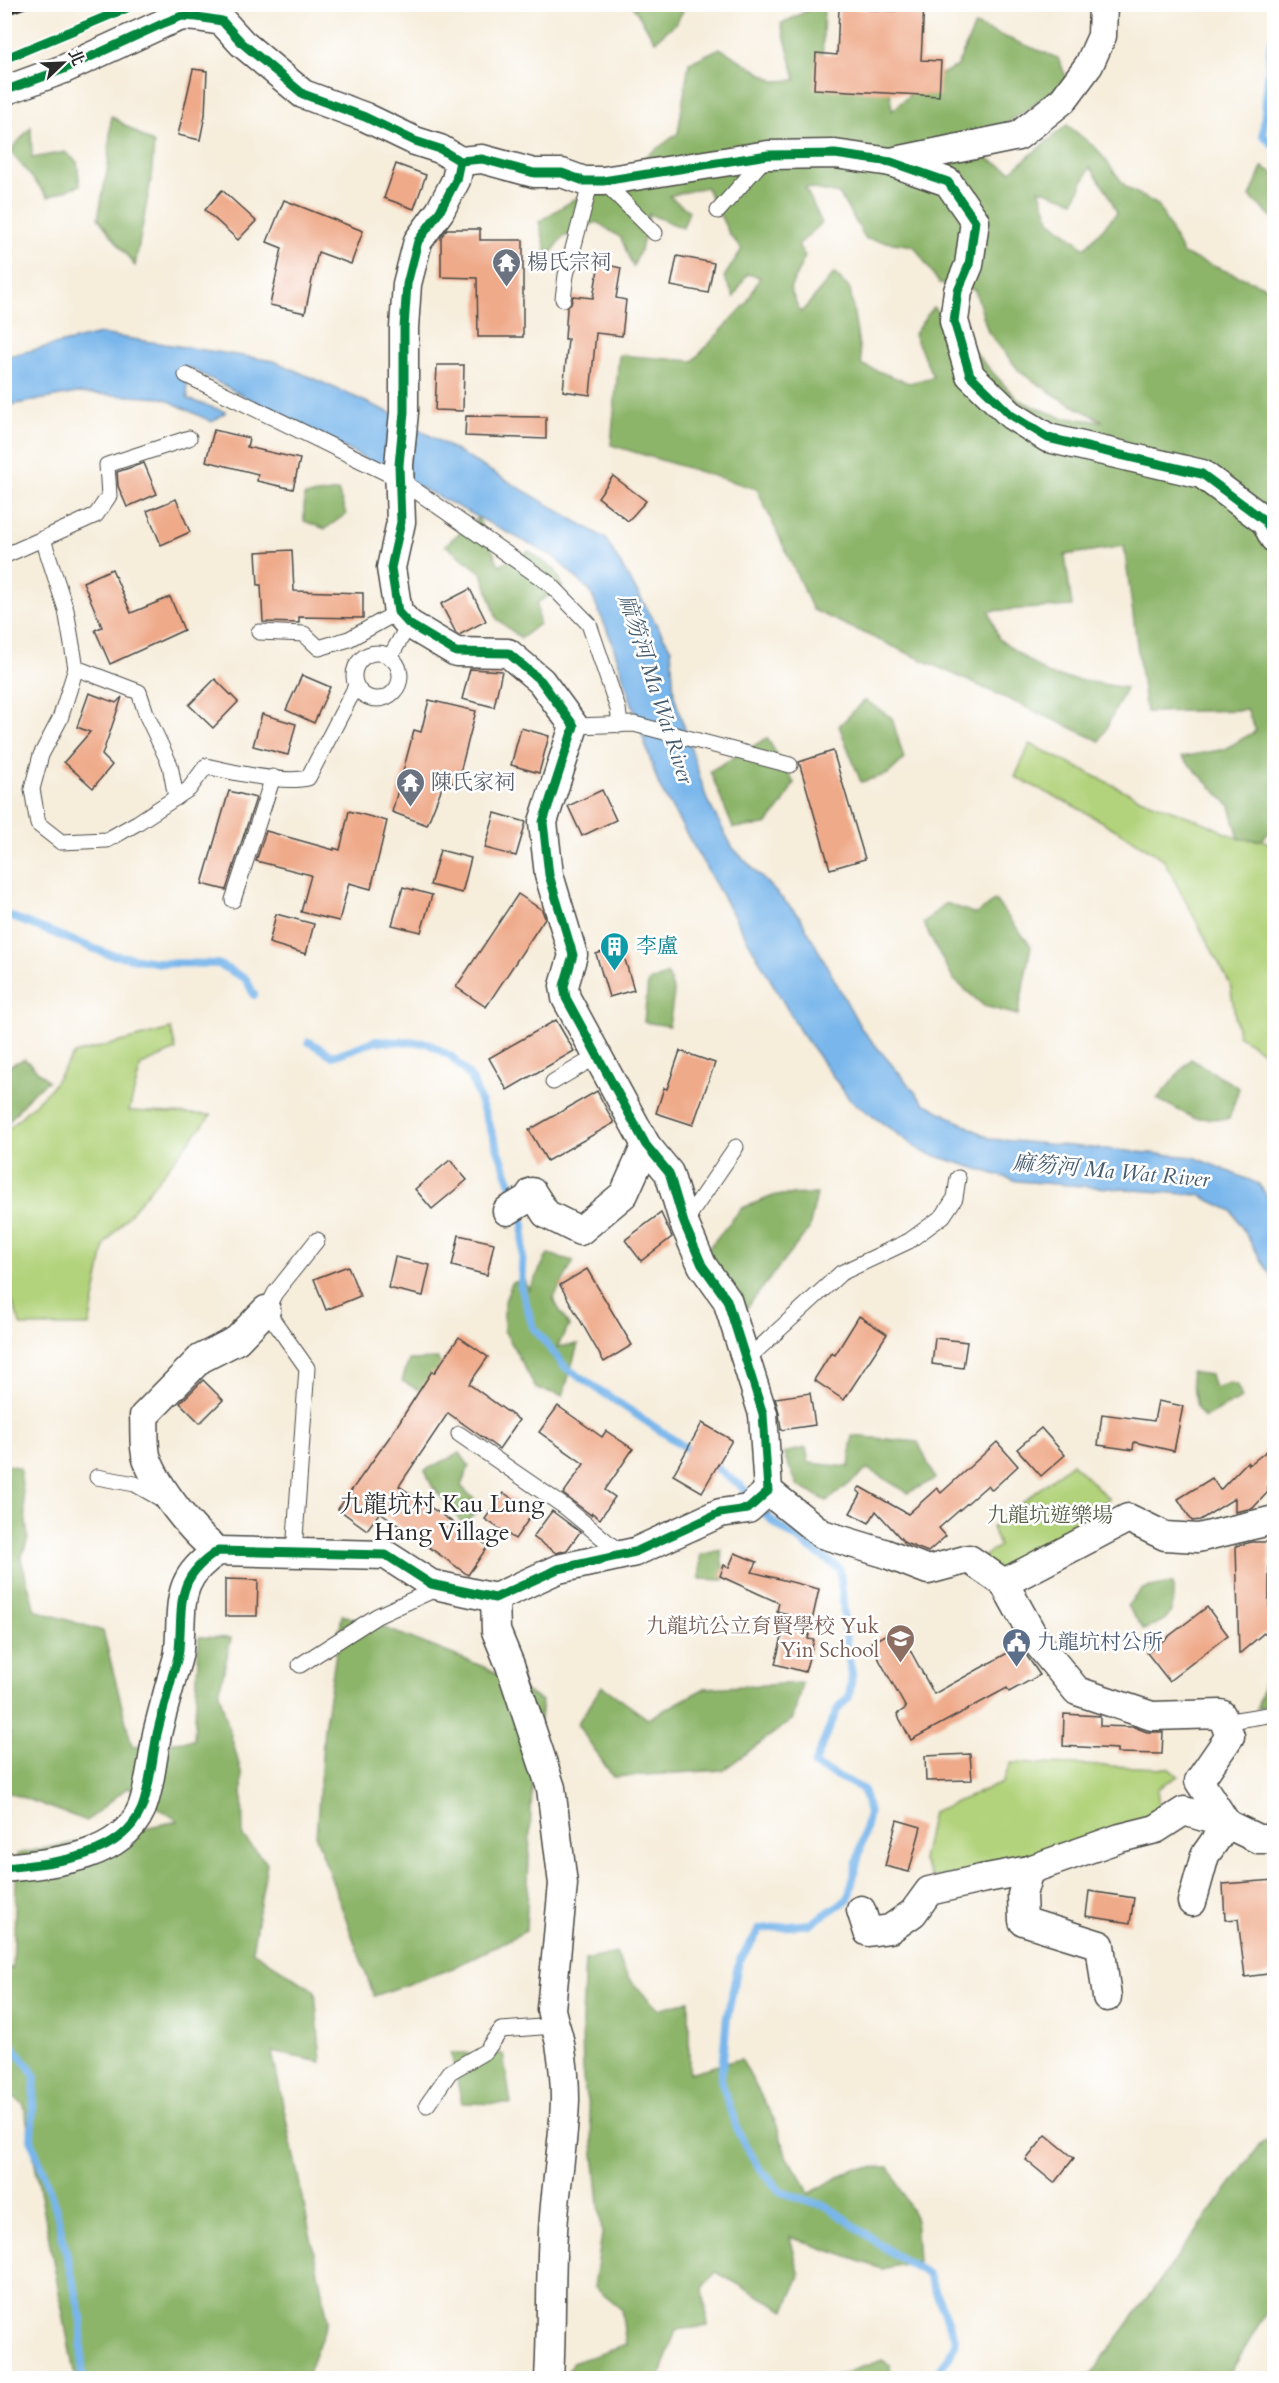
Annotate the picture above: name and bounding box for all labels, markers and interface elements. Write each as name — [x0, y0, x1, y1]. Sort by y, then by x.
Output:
north arrow — [33, 33, 93, 93]
text: 北 — [63, 46, 89, 69]
temple icon: 楊氏宗祠 — [490, 246, 522, 288]
place label: 楊氏宗祠 — [527, 248, 611, 277]
water label: 麻笏河 Ma Wat River — [611, 590, 701, 788]
temple icon: 陳氏家祠 — [394, 766, 426, 808]
place label: 陳氏家祠 — [431, 768, 515, 797]
building icon: 李盧 — [599, 930, 631, 972]
place label: 李盧 — [636, 932, 678, 961]
water label: 麻笏河 Ma Wat River — [1011, 1147, 1212, 1195]
district label: 九龍坑村 Kau Lung Hang Village — [339, 1488, 545, 1549]
park label: 九龍坑遊樂場 — [987, 1501, 1113, 1530]
place label: 九龍坑公立育賢學校 Yuk Yin School — [646, 1612, 880, 1665]
school or university icon: 九龍坑公立育賢學校 Yuk Yin School — [884, 1622, 916, 1664]
public building icon: 九龍坑村公所 — [1000, 1626, 1032, 1668]
place label: 九龍坑村公所 — [1037, 1628, 1163, 1657]

